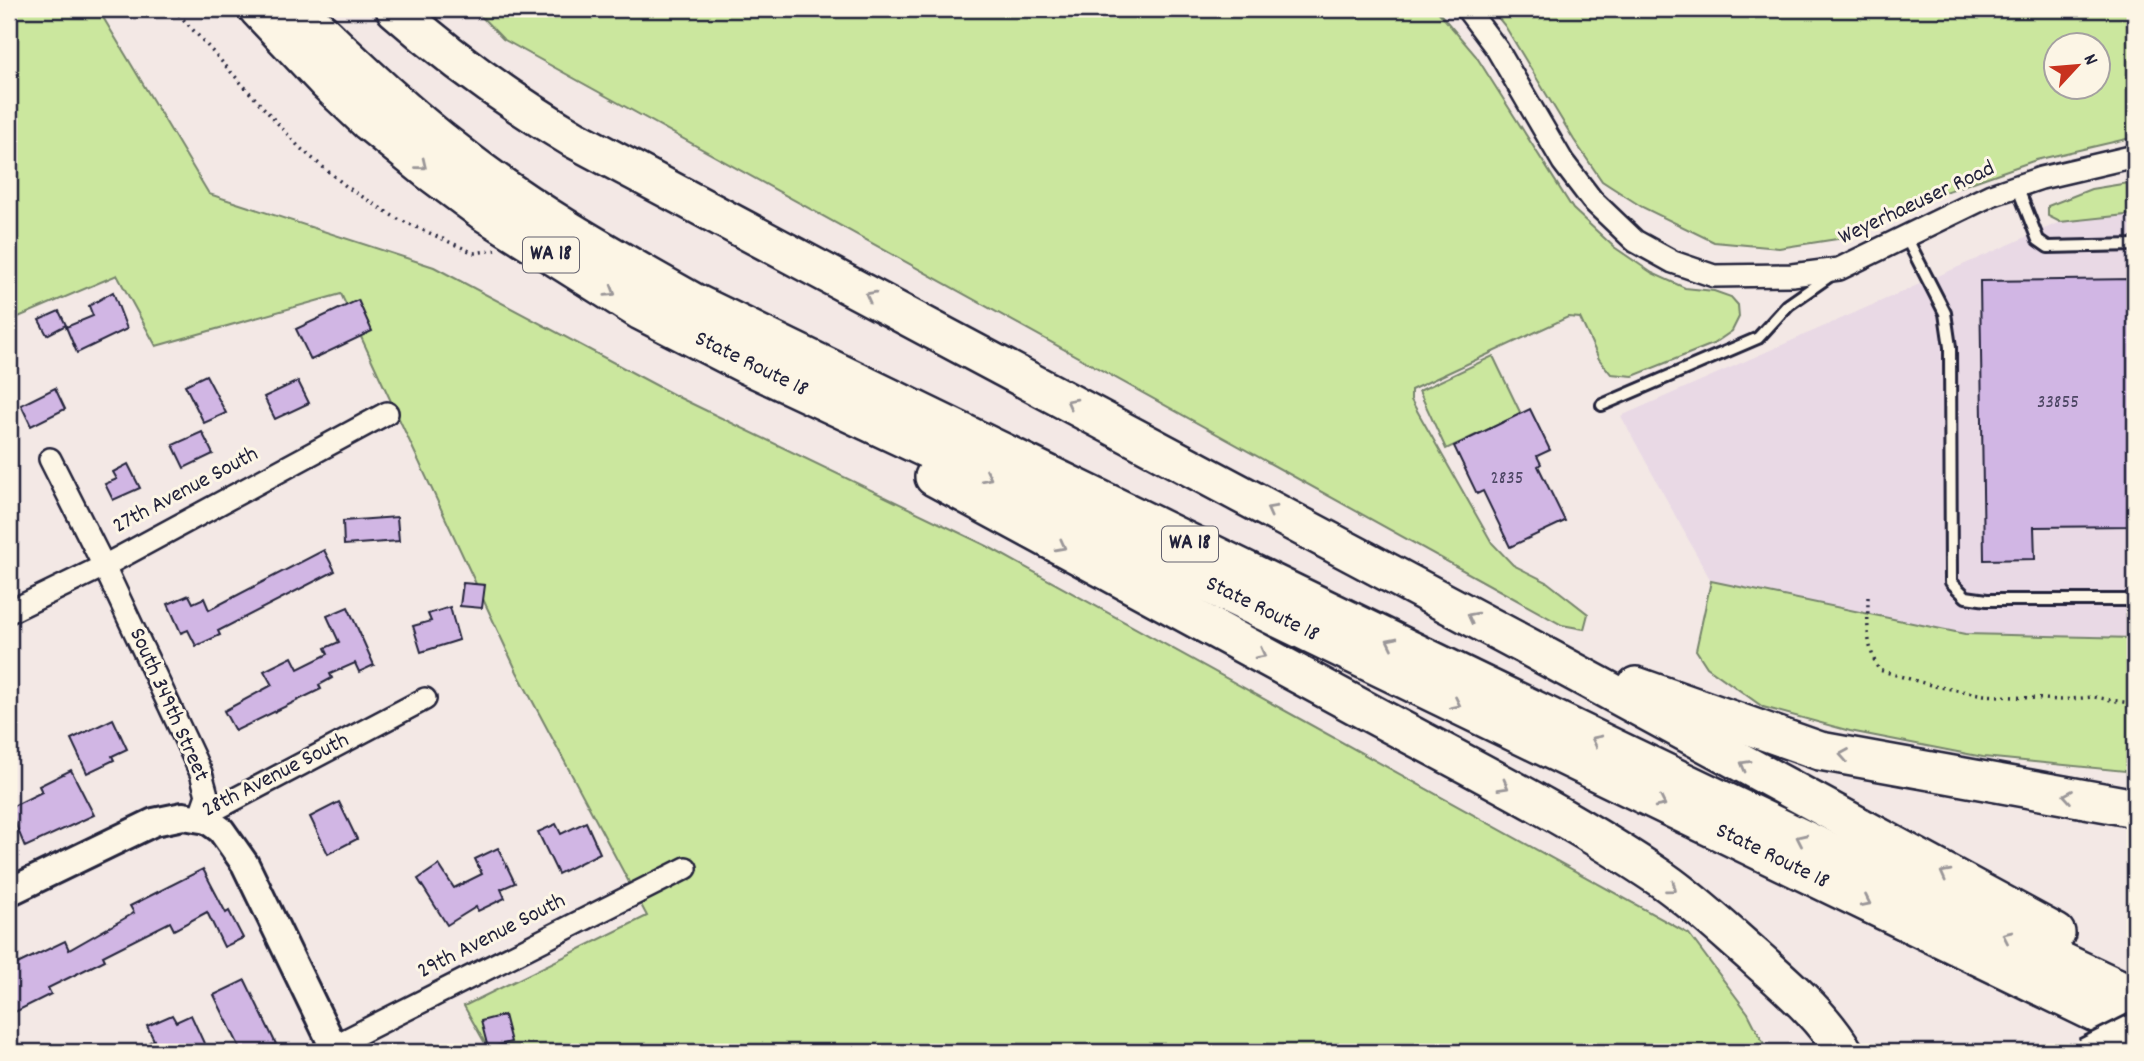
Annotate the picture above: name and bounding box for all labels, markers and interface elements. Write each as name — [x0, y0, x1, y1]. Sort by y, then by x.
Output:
north arrow — [2042, 32, 2112, 102]
text: N — [2075, 50, 2103, 70]
street label: Weyerhaeuser Road — [1833, 153, 2001, 255]
one-way arrow — [414, 157, 427, 169]
road number: WA 18 — [523, 238, 579, 272]
one-way arrow — [603, 284, 616, 297]
one-way arrow — [865, 291, 877, 305]
street label: State Route 18 — [689, 323, 813, 407]
house number: 33855 — [2037, 390, 2079, 417]
one-way arrow — [1065, 398, 1078, 411]
street label: 27th Avenue South — [107, 439, 265, 543]
house number: 2835 — [1490, 466, 1524, 493]
one-way arrow — [980, 468, 992, 482]
one-way arrow — [1266, 505, 1279, 518]
road number: WA 18 — [1162, 526, 1218, 562]
one-way arrow — [1054, 538, 1066, 551]
street label: State Route 18 — [1200, 568, 1324, 652]
one-way arrow — [1467, 612, 1479, 625]
street label: South 349th Street — [119, 623, 217, 787]
one-way arrow — [1386, 636, 1398, 650]
one-way arrow — [1254, 646, 1266, 659]
one-way arrow — [1449, 696, 1461, 710]
street label: 28th Avenue South — [197, 725, 355, 827]
one-way arrow — [1591, 735, 1603, 749]
one-way arrow — [1838, 748, 1850, 763]
one-way arrow — [1740, 760, 1753, 774]
one-way arrow — [1497, 778, 1509, 791]
one-way arrow — [2062, 789, 2074, 804]
one-way arrow — [1654, 795, 1666, 809]
street label: State Route 18 — [1710, 815, 1834, 899]
one-way arrow — [1796, 833, 1808, 847]
one-way arrow — [1940, 869, 1952, 883]
one-way arrow — [1665, 879, 1677, 892]
street label: 29th Avenue South — [412, 885, 572, 989]
one-way arrow — [1859, 894, 1871, 908]
one-way arrow — [2002, 930, 2014, 944]

